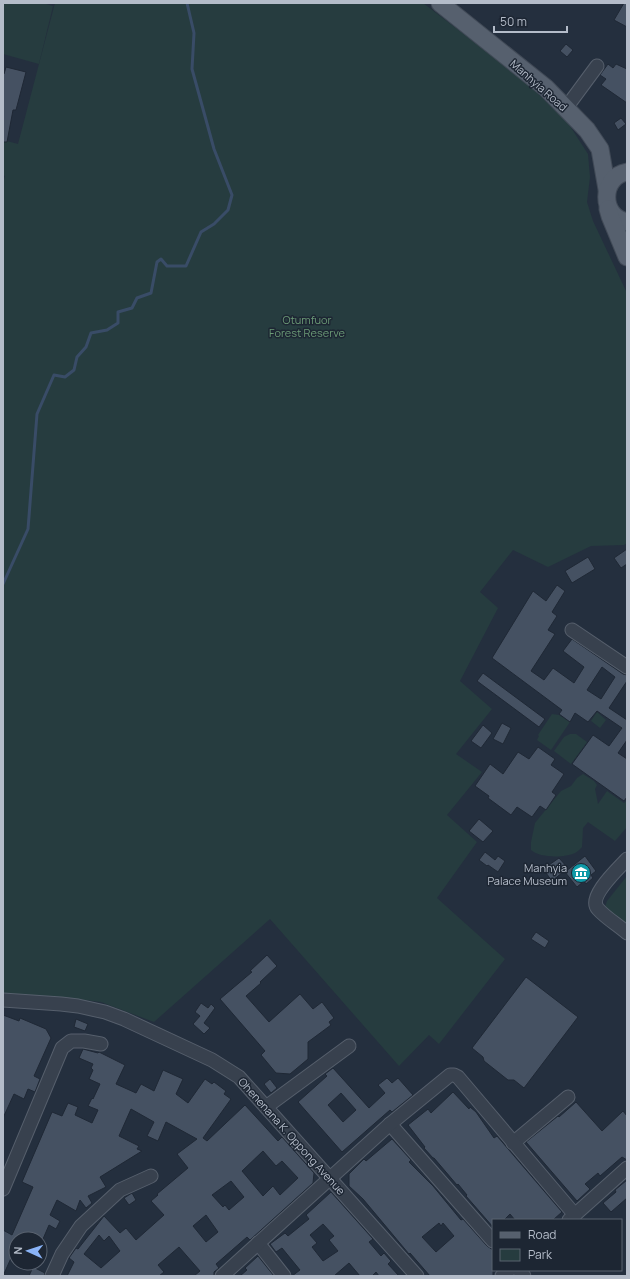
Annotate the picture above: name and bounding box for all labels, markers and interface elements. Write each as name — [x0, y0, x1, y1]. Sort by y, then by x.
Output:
scale bar — [494, 8, 567, 34]
text: 50 m — [500, 13, 527, 30]
street label: Manhyia Road — [507, 56, 571, 114]
park label: Otumfuor Forest Reserve — [269, 312, 346, 340]
place label: Manhyia Palace Museum — [487, 860, 567, 888]
museum icon: Manhyia Palace Museum — [570, 862, 592, 884]
street label: Ohenenana K. Oppong Avenue — [235, 1074, 349, 1198]
legend — [492, 1219, 622, 1271]
text: Road — [528, 1226, 556, 1243]
north arrow — [8, 1231, 48, 1271]
text: N — [10, 1246, 25, 1255]
text: Park — [528, 1246, 553, 1263]

